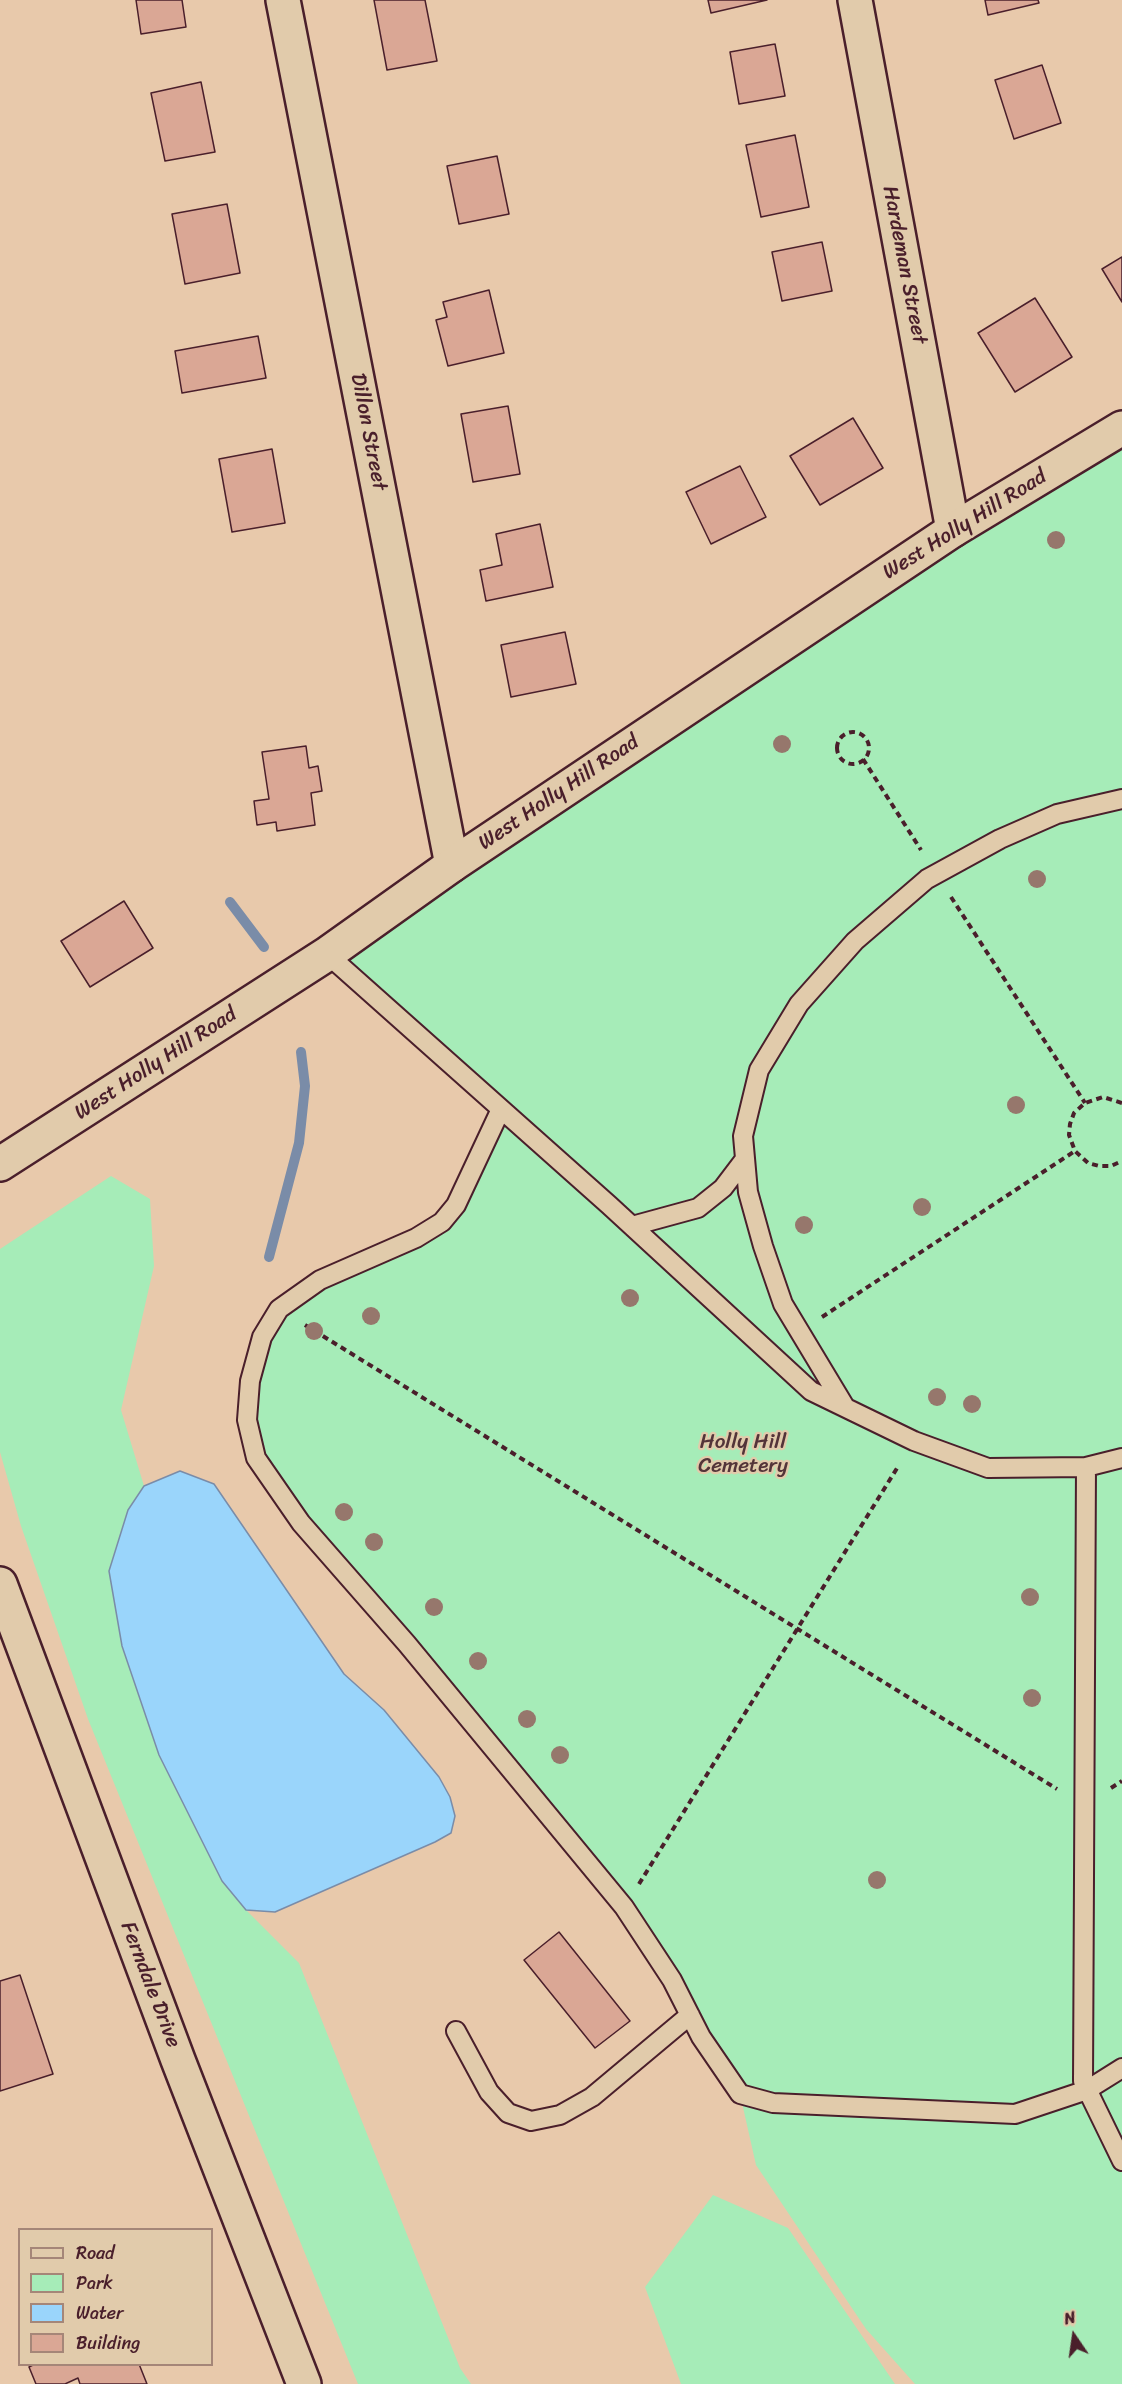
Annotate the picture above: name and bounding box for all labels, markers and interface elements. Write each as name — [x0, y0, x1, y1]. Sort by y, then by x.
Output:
street label: Hardeman Street — [876, 184, 932, 346]
street label: Dillon Street — [344, 371, 392, 493]
street label: West Holly Hill Road — [879, 464, 1051, 586]
street label: West Holly Hill Road — [474, 730, 644, 856]
street label: West Holly Hill Road — [70, 1002, 242, 1126]
park label: Holly Hill Cemetery — [698, 1430, 788, 1480]
street label: Ferndale Drive — [114, 1918, 186, 2052]
legend — [18, 2228, 213, 2366]
text: Road — [76, 2237, 115, 2269]
text: Park — [76, 2267, 113, 2299]
text: Water — [76, 2297, 123, 2329]
text: N — [1061, 2303, 1079, 2333]
north arrow — [1044, 2306, 1104, 2366]
text: Building — [76, 2327, 140, 2359]

